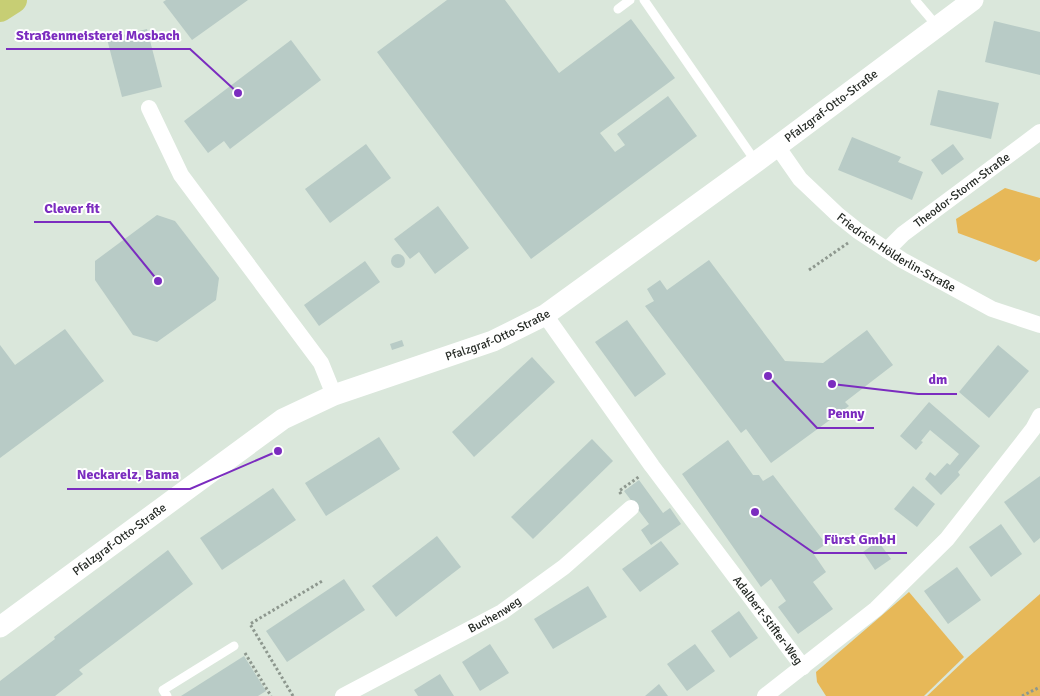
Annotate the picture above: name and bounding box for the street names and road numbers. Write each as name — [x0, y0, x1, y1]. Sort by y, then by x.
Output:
street label: Pfalzgraf-Otto-Straße — [782, 67, 881, 146]
street label: Theodor-Storm-Straße — [911, 150, 1013, 231]
street label: Friedrich-Hölderlin-Straße — [834, 210, 958, 296]
street label: Pfalzgraf-Otto-Straße — [444, 307, 553, 365]
street label: Pfalzgraf-Otto-Straße — [70, 500, 169, 579]
street label: Adalbert-Stifter-Weg — [729, 573, 806, 668]
street label: Buchenweg — [466, 594, 524, 637]

